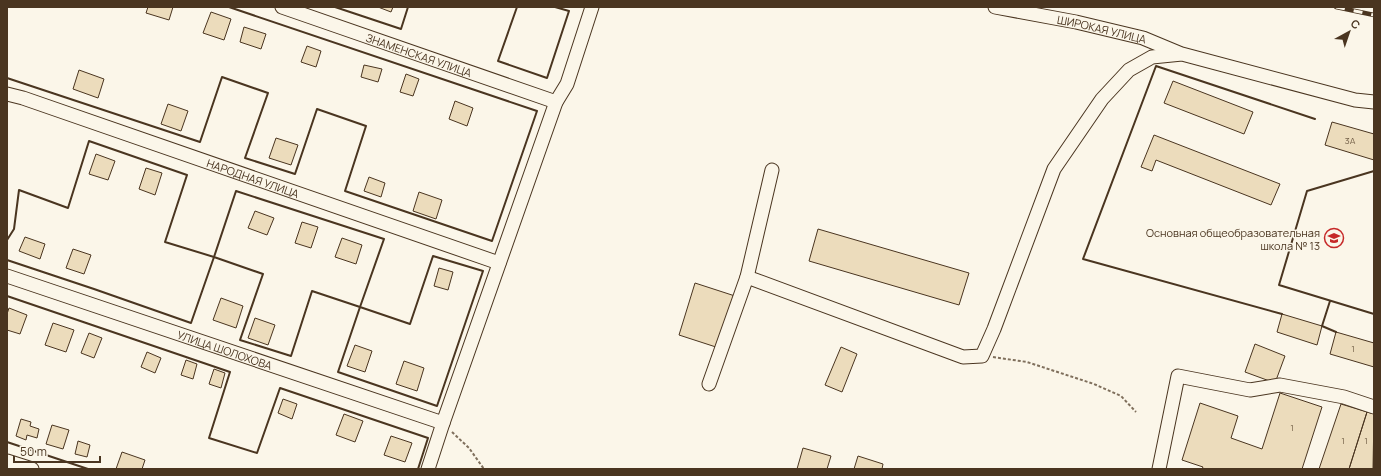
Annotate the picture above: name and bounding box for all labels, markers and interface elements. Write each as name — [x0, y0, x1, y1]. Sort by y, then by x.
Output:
street label: ШИРОКАЯ УЛИЦА — [1056, 11, 1148, 46]
north arrow — [1329, 12, 1369, 52]
text: С — [1348, 16, 1364, 32]
street label: ЗНАМЕНСКАЯ УЛИЦА — [364, 29, 474, 80]
house number: 3А — [1345, 134, 1356, 147]
street label: НАРОДНАЯ УЛИЦА — [205, 155, 301, 201]
place label: Основная общеобразовательная школа № 13 — [1146, 225, 1320, 253]
school or university icon: Основная общеобразовательная школа № 13 — [1323, 227, 1345, 249]
street label: УЛИЦА ШОЛОХОВА — [176, 327, 274, 372]
house number: 1 — [1351, 342, 1355, 355]
house number: 1 — [1290, 421, 1294, 434]
house number: 1 — [1341, 434, 1345, 447]
house number: 1 — [1364, 434, 1368, 447]
scale bar — [14, 438, 100, 464]
text: 50 m — [20, 443, 47, 460]

